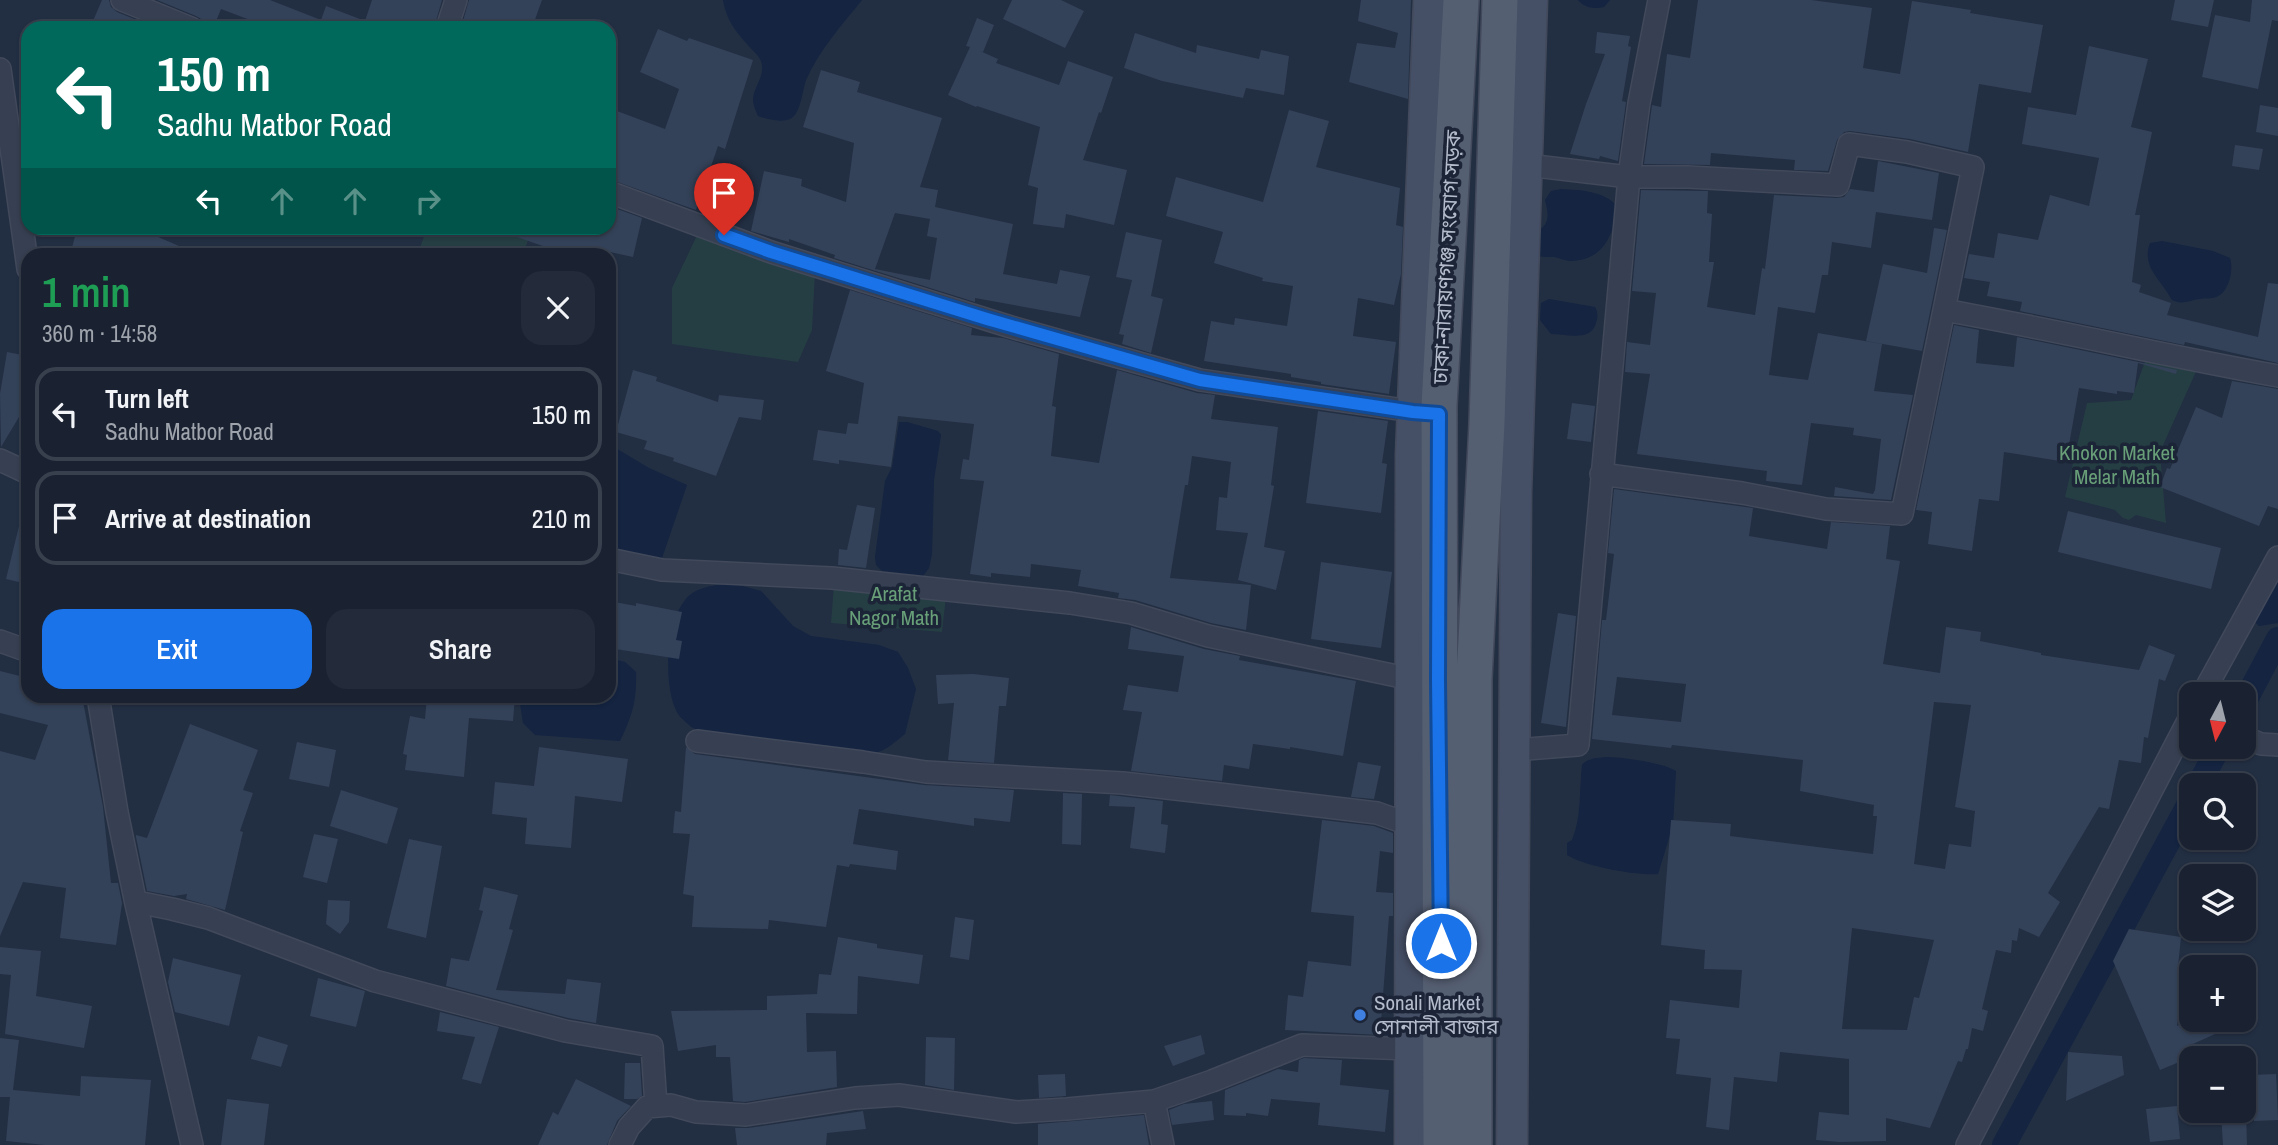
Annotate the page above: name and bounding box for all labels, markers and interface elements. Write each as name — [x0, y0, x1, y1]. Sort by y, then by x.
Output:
text: 150 m — [157, 40, 271, 106]
icon: left — [42, 49, 133, 140]
text: Sadhu Matbor Road — [157, 103, 392, 146]
street label: ঢাকা-নারায়ণগঞ্জ সংযোগ সড়ক — [1425, 128, 1468, 386]
pin — [694, 163, 754, 235]
icon: arrive — [705, 174, 743, 212]
icon: left — [190, 182, 228, 220]
icon: ahead — [263, 182, 301, 220]
icon: ahead — [336, 182, 374, 220]
icon: right — [409, 182, 447, 220]
text: 1 min — [42, 264, 131, 320]
button: close — [521, 271, 595, 345]
text: 360 m · 14:58 — [42, 318, 157, 349]
text: Turn left — [105, 381, 189, 416]
icon: left — [46, 395, 84, 433]
text: 150 m — [532, 397, 591, 432]
text: Sadhu Matbor Road — [105, 416, 274, 447]
park label: Khokon Market Melar Math — [2059, 438, 2175, 491]
icon: arrive — [46, 499, 84, 537]
text: Arrive at destination — [105, 501, 311, 536]
text: 210 m — [532, 501, 591, 536]
park label: Arafat Nagor Math — [849, 579, 939, 632]
button: Exit — [42, 609, 312, 689]
button: Share — [326, 609, 595, 689]
north arrow — [2179, 682, 2256, 760]
map controls — [2179, 682, 2256, 1123]
button: search — [2179, 773, 2256, 850]
button: layers — [2179, 864, 2256, 941]
position arrow — [1404, 906, 1478, 980]
button: + — [2179, 955, 2256, 1032]
place label: Sonali Market সোনালী বাজার — [1374, 988, 1499, 1041]
marker: Sonali Market সোনালী বাজার — [1352, 1007, 1368, 1023]
button: − — [2179, 1046, 2256, 1123]

